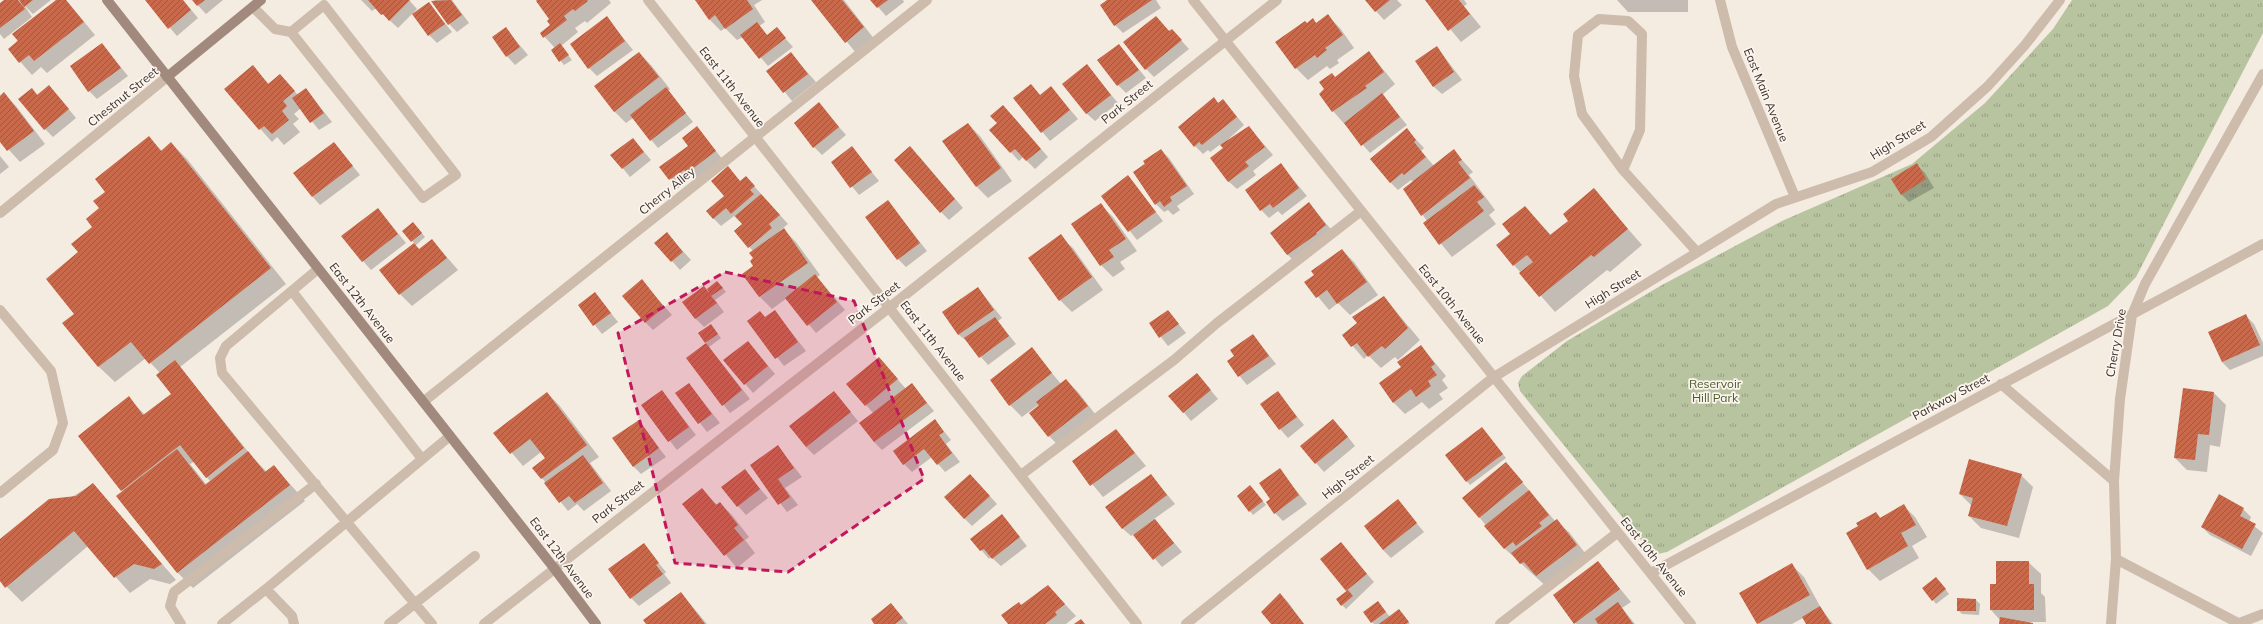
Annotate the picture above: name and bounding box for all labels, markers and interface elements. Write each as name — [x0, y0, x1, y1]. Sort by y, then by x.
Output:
street label: East 11th Avenue — [696, 43, 768, 130]
street label: East Main Avenue — [1741, 46, 1792, 144]
street label: Chestnut Street — [84, 64, 161, 130]
street label: Park Street — [1098, 76, 1155, 127]
street label: High Street — [1867, 117, 1928, 163]
street label: Cherry Alley — [636, 163, 698, 218]
street label: East 12th Avenue — [326, 259, 398, 346]
street label: East 10th Avenue — [1416, 261, 1489, 346]
street label: High Street — [1582, 266, 1643, 312]
street label: Park Street — [845, 278, 903, 327]
street label: East 11th Avenue — [897, 297, 969, 384]
street label: Cherry Drive — [2102, 307, 2129, 378]
street label: Parkway Street — [1910, 370, 1992, 423]
park label: Reservoir Hill Park — [1689, 376, 1742, 405]
street label: High Street — [1319, 451, 1377, 502]
street label: Park Street — [589, 477, 647, 526]
street label: East 12th Avenue — [527, 514, 598, 601]
street label: East 10th Avenue — [1618, 514, 1691, 599]

